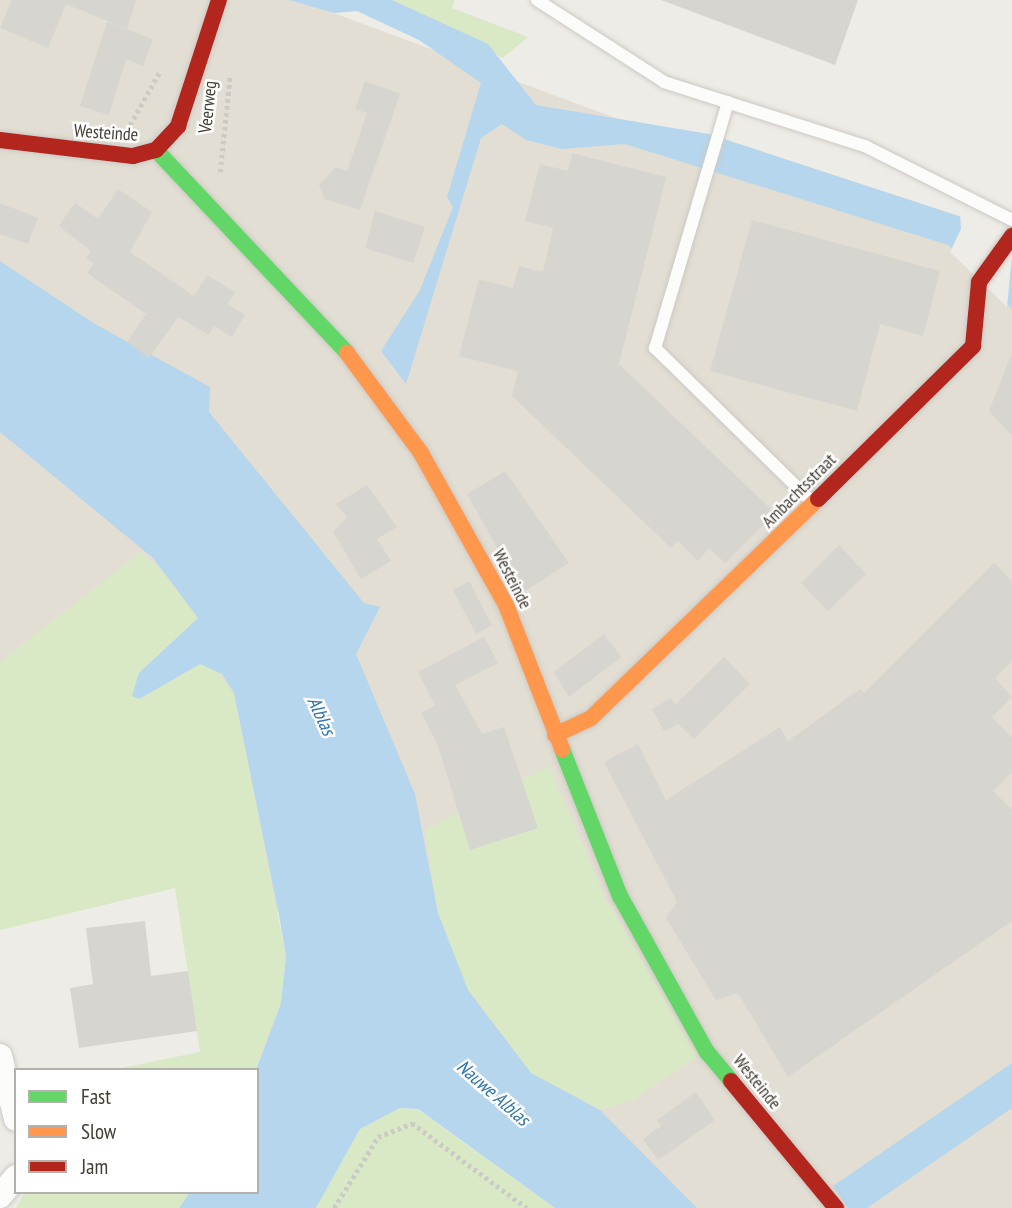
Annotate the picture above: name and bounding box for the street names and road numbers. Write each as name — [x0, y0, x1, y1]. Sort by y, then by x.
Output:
street label: Veerweg — [195, 80, 221, 134]
street label: Westeinde — [73, 120, 139, 146]
street label: Ambachtsstraat — [757, 449, 841, 533]
street label: Westeinde — [488, 545, 536, 613]
street label: Westeinde — [728, 1050, 786, 1114]

